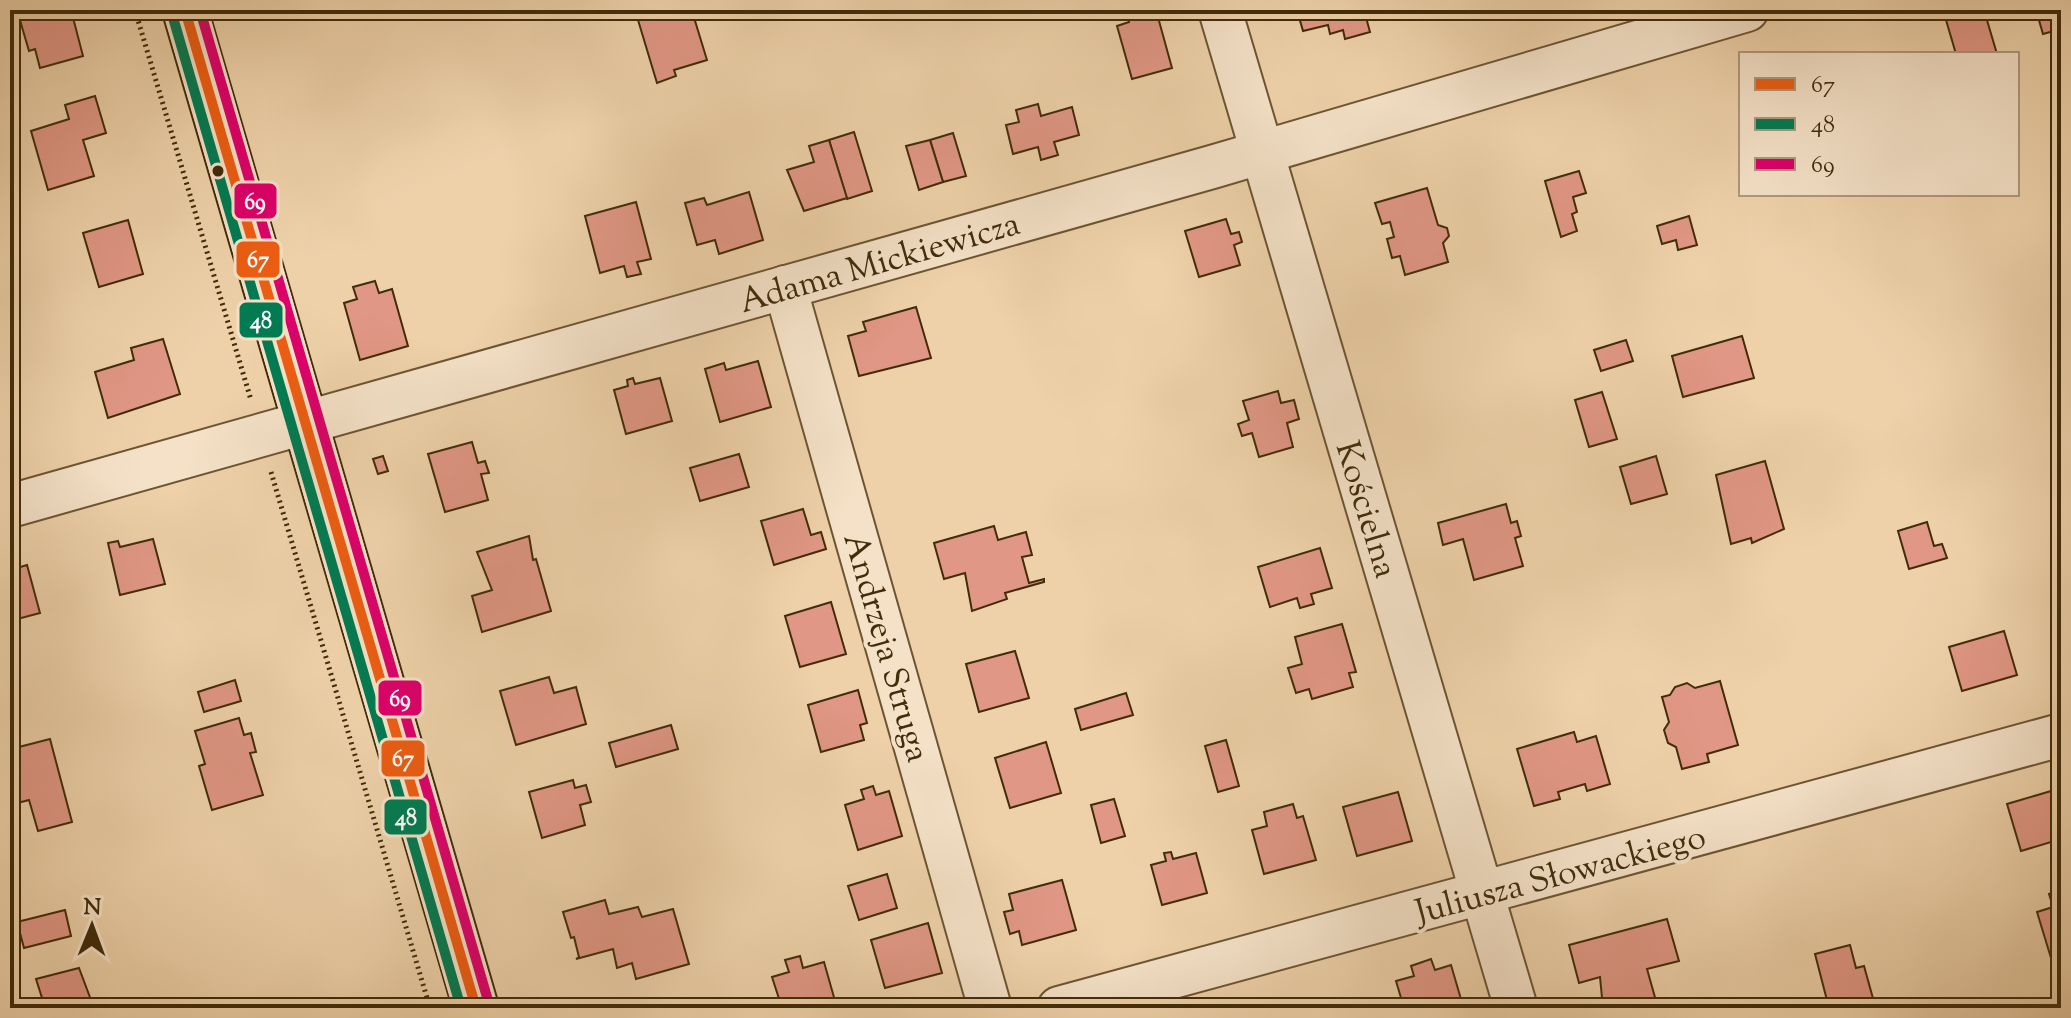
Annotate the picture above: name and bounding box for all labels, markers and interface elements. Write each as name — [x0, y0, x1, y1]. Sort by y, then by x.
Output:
legend — [1739, 52, 2019, 196]
text: 67 — [1811, 69, 1835, 103]
text: 48 — [1811, 109, 1835, 143]
text: 69 — [1811, 149, 1835, 183]
unlabelled marker — [210, 163, 226, 179]
line badge: 69 — [233, 182, 278, 220]
text: 69 — [244, 188, 266, 220]
street label: Adama Mickiewicza — [734, 201, 1026, 328]
line badge: 67 — [235, 240, 281, 279]
text: 67 — [247, 246, 270, 278]
line badge: 48 — [238, 301, 284, 339]
text: 48 — [249, 307, 272, 339]
street label: Kościelna — [1321, 436, 1409, 585]
street label: Andrzeja Struga — [829, 528, 941, 768]
line badge: 69 — [377, 679, 423, 717]
text: 69 — [389, 685, 411, 717]
line badge: 67 — [380, 739, 426, 778]
text: 67 — [392, 745, 415, 777]
line badge: 48 — [383, 798, 428, 836]
text: 48 — [394, 804, 417, 836]
street label: Juliusza Słowackiego — [1408, 814, 1712, 939]
north arrow — [52, 886, 132, 966]
text: N — [83, 893, 102, 925]

